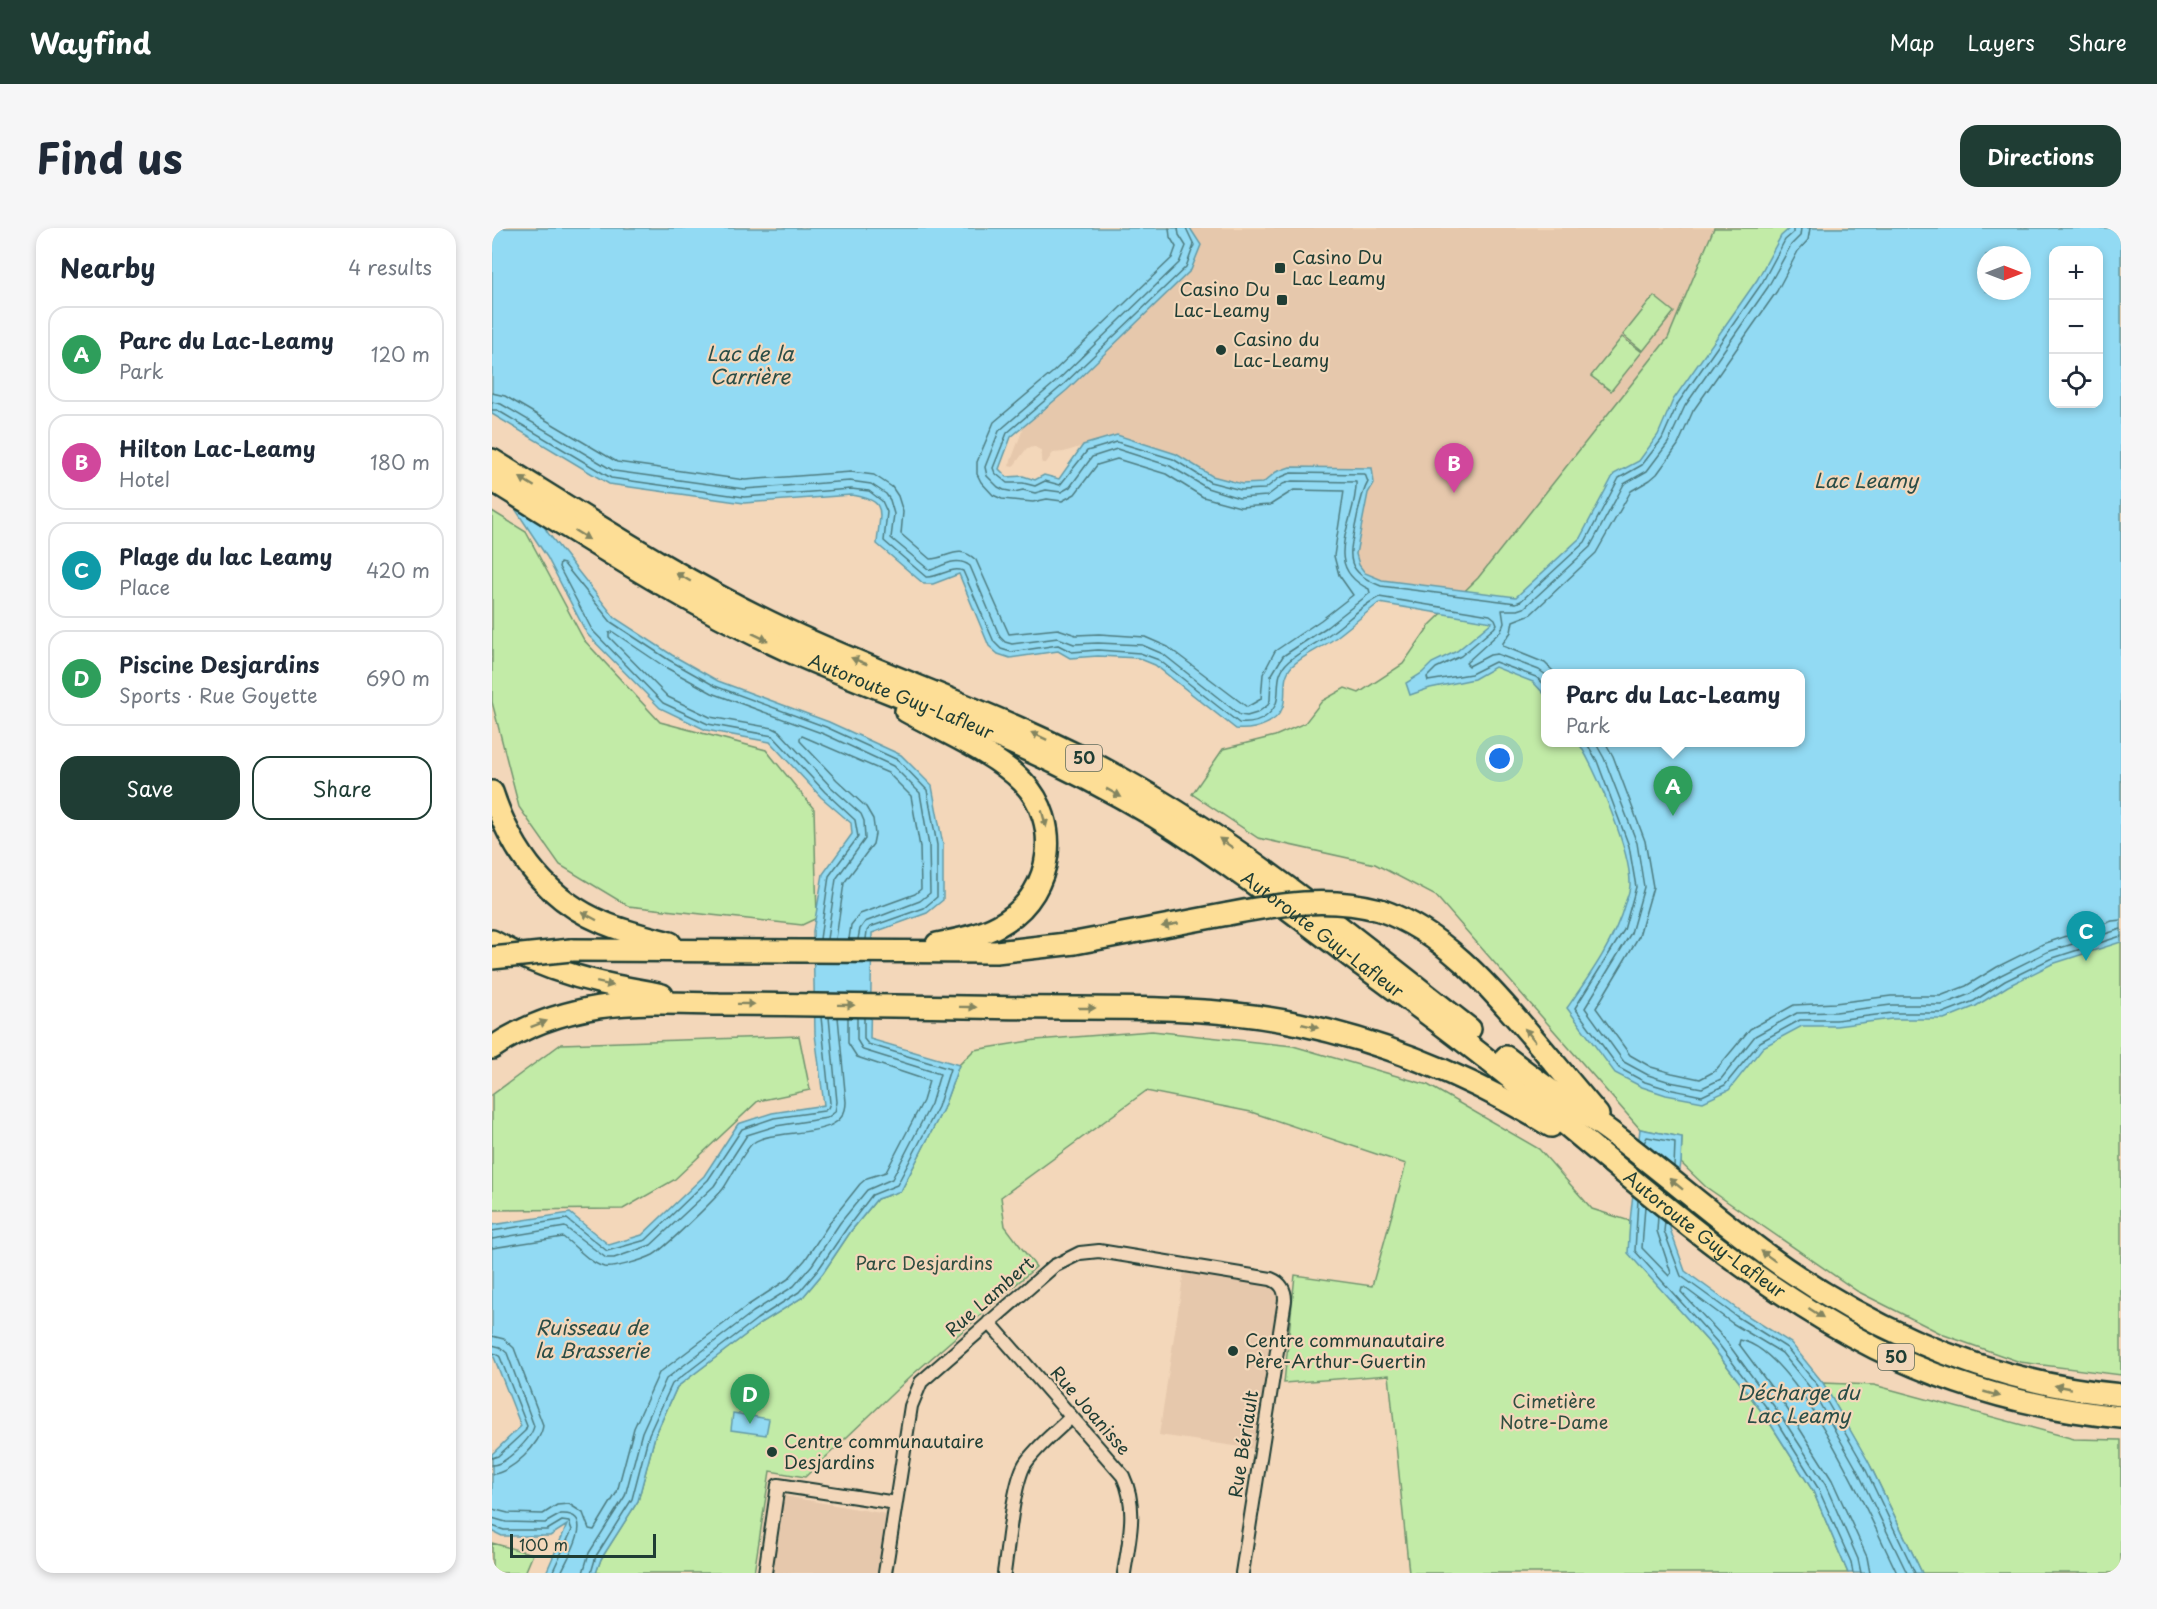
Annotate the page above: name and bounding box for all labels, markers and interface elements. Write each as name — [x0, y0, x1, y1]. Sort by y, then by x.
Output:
text: Wayfind — [30, 21, 151, 64]
text: Map — [1890, 26, 1934, 58]
text: Layers — [1967, 26, 2035, 58]
text: Share — [2068, 26, 2127, 58]
text: Find us — [36, 125, 183, 188]
button: Directions — [1960, 125, 2121, 187]
place label: Casino Du Lac Leamy — [1292, 243, 1386, 291]
north arrow — [1977, 246, 2031, 300]
map controls — [2049, 246, 2103, 408]
button: + — [2049, 246, 2103, 300]
text: Nearby — [60, 248, 155, 287]
text: 4 results — [348, 252, 432, 282]
marker: Casino Du Lac Leamy — [1273, 261, 1287, 275]
place label: Casino Du Lac-Leamy — [1174, 275, 1270, 323]
marker: Casino Du Lac-Leamy — [1275, 293, 1289, 307]
button: − — [2049, 300, 2103, 354]
text: Parc du Lac-Leamy — [119, 323, 334, 356]
place label: Casino du Lac-Leamy — [1233, 325, 1329, 373]
water label: Lac de la Carrière — [706, 338, 795, 391]
text: A — [74, 339, 89, 369]
text: 120 m — [371, 339, 430, 369]
marker: Casino du Lac-Leamy — [1214, 343, 1228, 357]
button: locate — [2049, 354, 2103, 408]
text: Park — [119, 356, 164, 386]
text: Hilton Lac-Leamy — [119, 431, 316, 464]
pin: B — [1434, 444, 1474, 493]
text: B — [75, 447, 88, 477]
text: 180 m — [370, 447, 430, 477]
text: Hotel — [119, 464, 170, 494]
water label: Lac Leamy — [1814, 465, 1920, 495]
one-way arrow — [519, 476, 536, 487]
one-way arrow — [574, 530, 590, 541]
text: Plage du lac Leamy — [119, 539, 332, 572]
text: C — [74, 555, 89, 585]
text: 420 m — [366, 555, 430, 585]
text: Place — [119, 572, 170, 602]
one-way arrow — [675, 572, 692, 582]
one-way arrow — [752, 633, 769, 642]
street label: Autoroute Guy-Lafleur — [805, 646, 999, 745]
text: Piscine Desjardins — [119, 647, 319, 680]
one-way arrow — [850, 656, 868, 665]
text: D — [74, 663, 89, 693]
text: 690 m — [366, 663, 430, 693]
popup — [1541, 669, 1805, 747]
text: Parc du Lac-Leamy — [1566, 677, 1780, 710]
text: Sports · Rue Goyette — [119, 680, 318, 710]
text: Park — [1566, 710, 1610, 740]
one-way arrow — [1030, 732, 1047, 741]
your location — [1485, 744, 1514, 773]
road number: 50 — [1066, 745, 1102, 771]
button: Save — [60, 756, 240, 820]
button: Share — [252, 756, 432, 820]
pin: A — [1654, 766, 1692, 816]
one-way arrow — [1106, 788, 1123, 798]
one-way arrow — [1040, 810, 1049, 828]
one-way arrow — [1219, 837, 1235, 849]
street label: Autoroute Guy-Lafleur — [1236, 864, 1411, 1004]
one-way arrow — [580, 911, 597, 921]
pin: C — [2066, 912, 2106, 961]
one-way arrow — [1161, 921, 1180, 930]
one-way arrow — [596, 979, 615, 989]
one-way arrow — [737, 999, 756, 1009]
one-way arrow — [837, 1000, 856, 1010]
one-way arrow — [958, 1002, 977, 1011]
one-way arrow — [1078, 1003, 1097, 1013]
one-way arrow — [530, 1018, 548, 1028]
one-way arrow — [1301, 1022, 1320, 1032]
one-way arrow — [1524, 1028, 1537, 1043]
street label: Autoroute Guy-Lafleur — [1618, 1163, 1792, 1304]
one-way arrow — [1668, 1178, 1684, 1191]
park label: Parc Desjardins — [855, 1249, 993, 1276]
street label: Rue Lambert — [939, 1250, 1039, 1342]
one-way arrow — [1761, 1250, 1776, 1262]
one-way arrow — [1807, 1308, 1824, 1319]
water label: Ruisseau de la Brasserie — [535, 1312, 650, 1365]
place label: Centre communautaire Père-Arthur-Guertin — [1245, 1326, 1445, 1374]
marker: Centre communautaire Père-Arthur-Guertin — [1226, 1344, 1240, 1358]
road number: 50 — [1878, 1344, 1914, 1370]
street label: Rue Joanisse — [1045, 1359, 1138, 1461]
pin: D — [730, 1374, 770, 1424]
water label: Décharge du Lac Leamy — [1737, 1377, 1861, 1430]
one-way arrow — [2053, 1382, 2072, 1391]
park label: Cimetière Notre-Dame — [1500, 1387, 1608, 1435]
street label: Rue Bériault — [1221, 1388, 1264, 1499]
one-way arrow — [1983, 1389, 2002, 1399]
place label: Centre communautaire Desjardins — [784, 1427, 984, 1475]
marker: Centre communautaire Desjardins — [765, 1445, 779, 1459]
scale bar — [510, 1531, 656, 1558]
text: 100 m — [519, 1532, 568, 1556]

